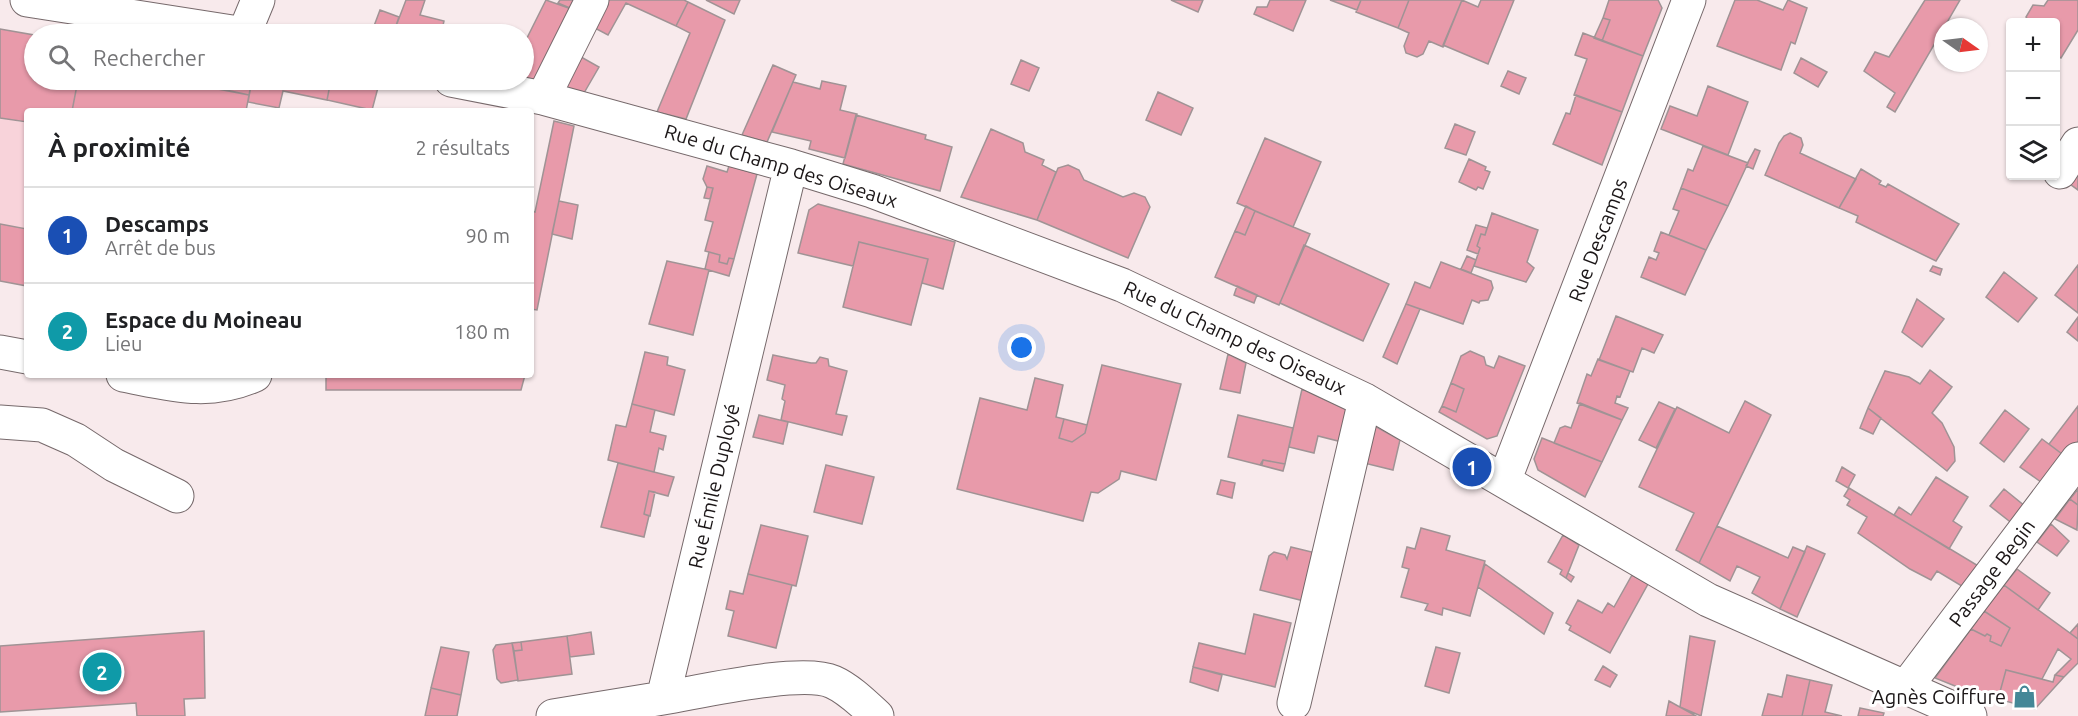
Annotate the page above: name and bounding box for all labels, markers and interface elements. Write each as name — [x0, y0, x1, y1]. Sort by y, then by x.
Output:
north arrow — [1934, 18, 1988, 72]
map controls — [2006, 18, 2060, 180]
button: + — [2006, 18, 2060, 72]
search box — [24, 24, 534, 90]
icon: search — [45, 41, 78, 74]
text: Rechercher — [93, 45, 205, 70]
button: − — [2006, 72, 2060, 126]
street label: Rue du Champ des Oiseaux — [662, 119, 901, 212]
button: layers — [2006, 126, 2060, 180]
text: À proximité — [48, 133, 190, 162]
text: 2 résultats — [416, 136, 510, 159]
street label: Rue Descamps — [1563, 175, 1632, 305]
text: Descamps — [105, 211, 209, 236]
text: 1 — [62, 224, 73, 247]
text: 90 m — [466, 224, 510, 247]
text: Arrêt de bus — [105, 236, 216, 259]
street label: Rue du Champ des Oiseaux — [1120, 276, 1350, 399]
text: Espace du Moineau — [105, 307, 302, 332]
text: 2 — [62, 320, 73, 343]
text: 180 m — [454, 320, 510, 343]
text: Lieu — [105, 332, 143, 355]
your location — [1007, 333, 1036, 362]
street label: Rue Émile Duployé — [683, 401, 744, 571]
pin: 1 — [1452, 444, 1492, 490]
street label: Passage Begin — [1944, 515, 2039, 631]
pin: 2 — [82, 650, 122, 694]
shop icon: Agnès Coiffure — [2011, 684, 2037, 710]
place label: Agnès Coiffure — [1872, 685, 2006, 708]

